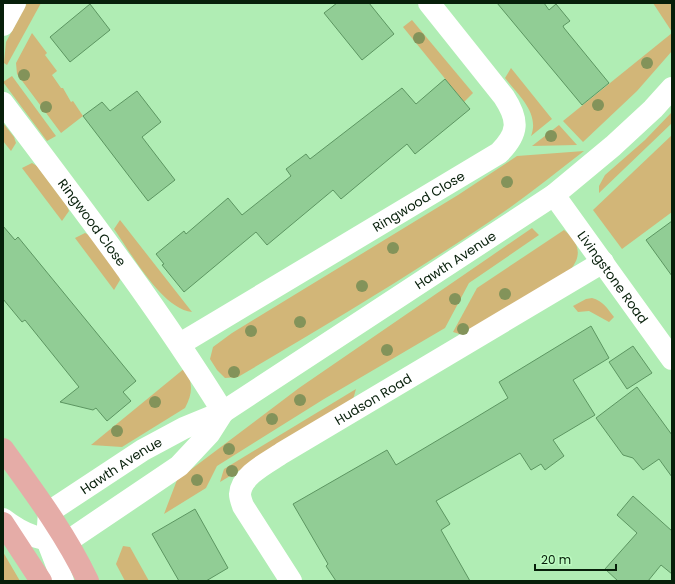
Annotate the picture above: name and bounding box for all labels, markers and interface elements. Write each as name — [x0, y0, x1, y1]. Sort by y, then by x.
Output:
street label: Ringwood Close — [369, 167, 468, 237]
street label: Ringwood Close — [53, 175, 130, 270]
street label: Hawth Avenue — [411, 227, 500, 294]
street label: Livingstone Road — [573, 227, 652, 327]
street label: Hudson Road — [331, 369, 415, 430]
street label: Hawth Avenue — [77, 432, 166, 499]
scale bar — [535, 546, 616, 572]
text: 20 m — [541, 551, 571, 568]

